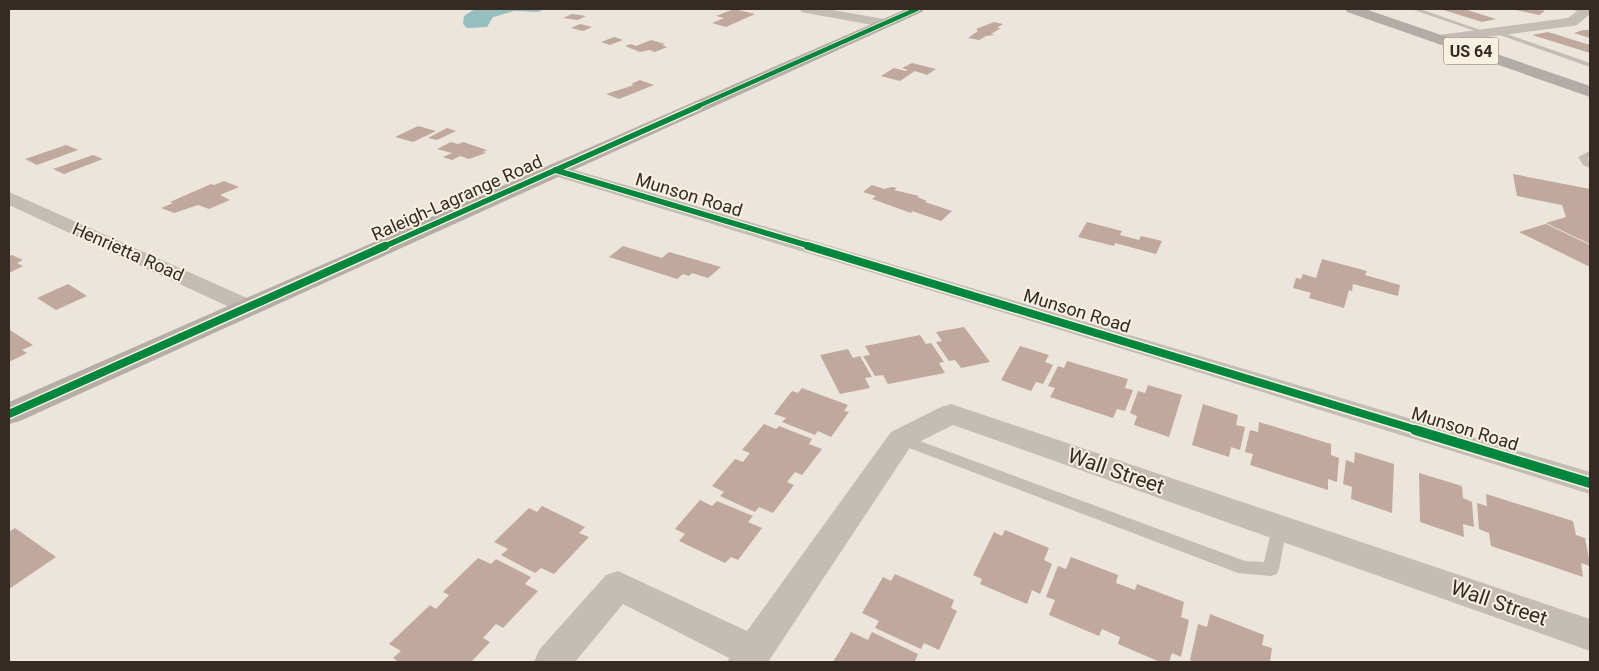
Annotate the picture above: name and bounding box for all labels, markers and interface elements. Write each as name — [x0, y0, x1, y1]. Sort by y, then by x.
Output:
road number: US 64 — [1444, 37, 1498, 64]
street label: Raleigh-Lagrange Road — [368, 150, 545, 245]
street label: Munson Road — [633, 168, 745, 221]
street label: Henrietta Road — [69, 218, 187, 285]
street label: Munson Road — [1021, 284, 1133, 337]
street label: Munson Road — [1409, 402, 1521, 455]
street label: Wall Street — [1065, 443, 1168, 499]
street label: Wall Street — [1448, 575, 1551, 631]

